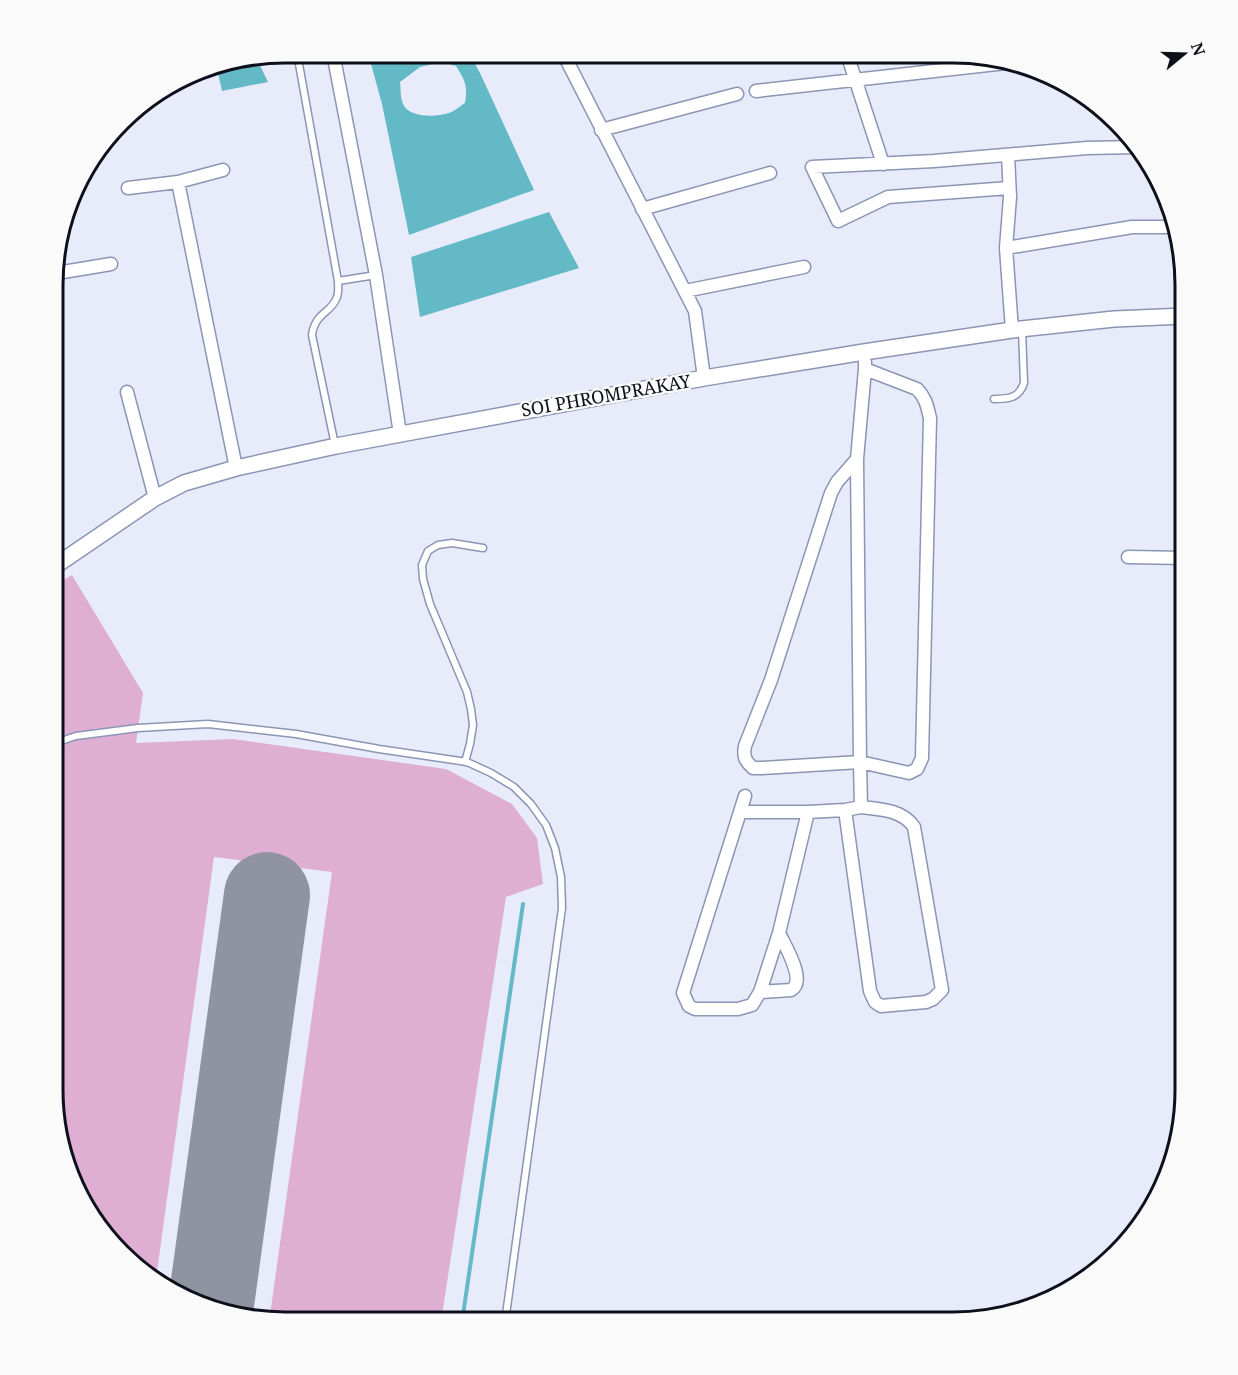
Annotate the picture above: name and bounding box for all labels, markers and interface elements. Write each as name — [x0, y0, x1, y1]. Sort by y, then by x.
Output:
north arrow — [1154, 24, 1214, 84]
text: N — [1186, 40, 1211, 59]
street label: SOI PHROMPRAKAY — [519, 368, 693, 422]

